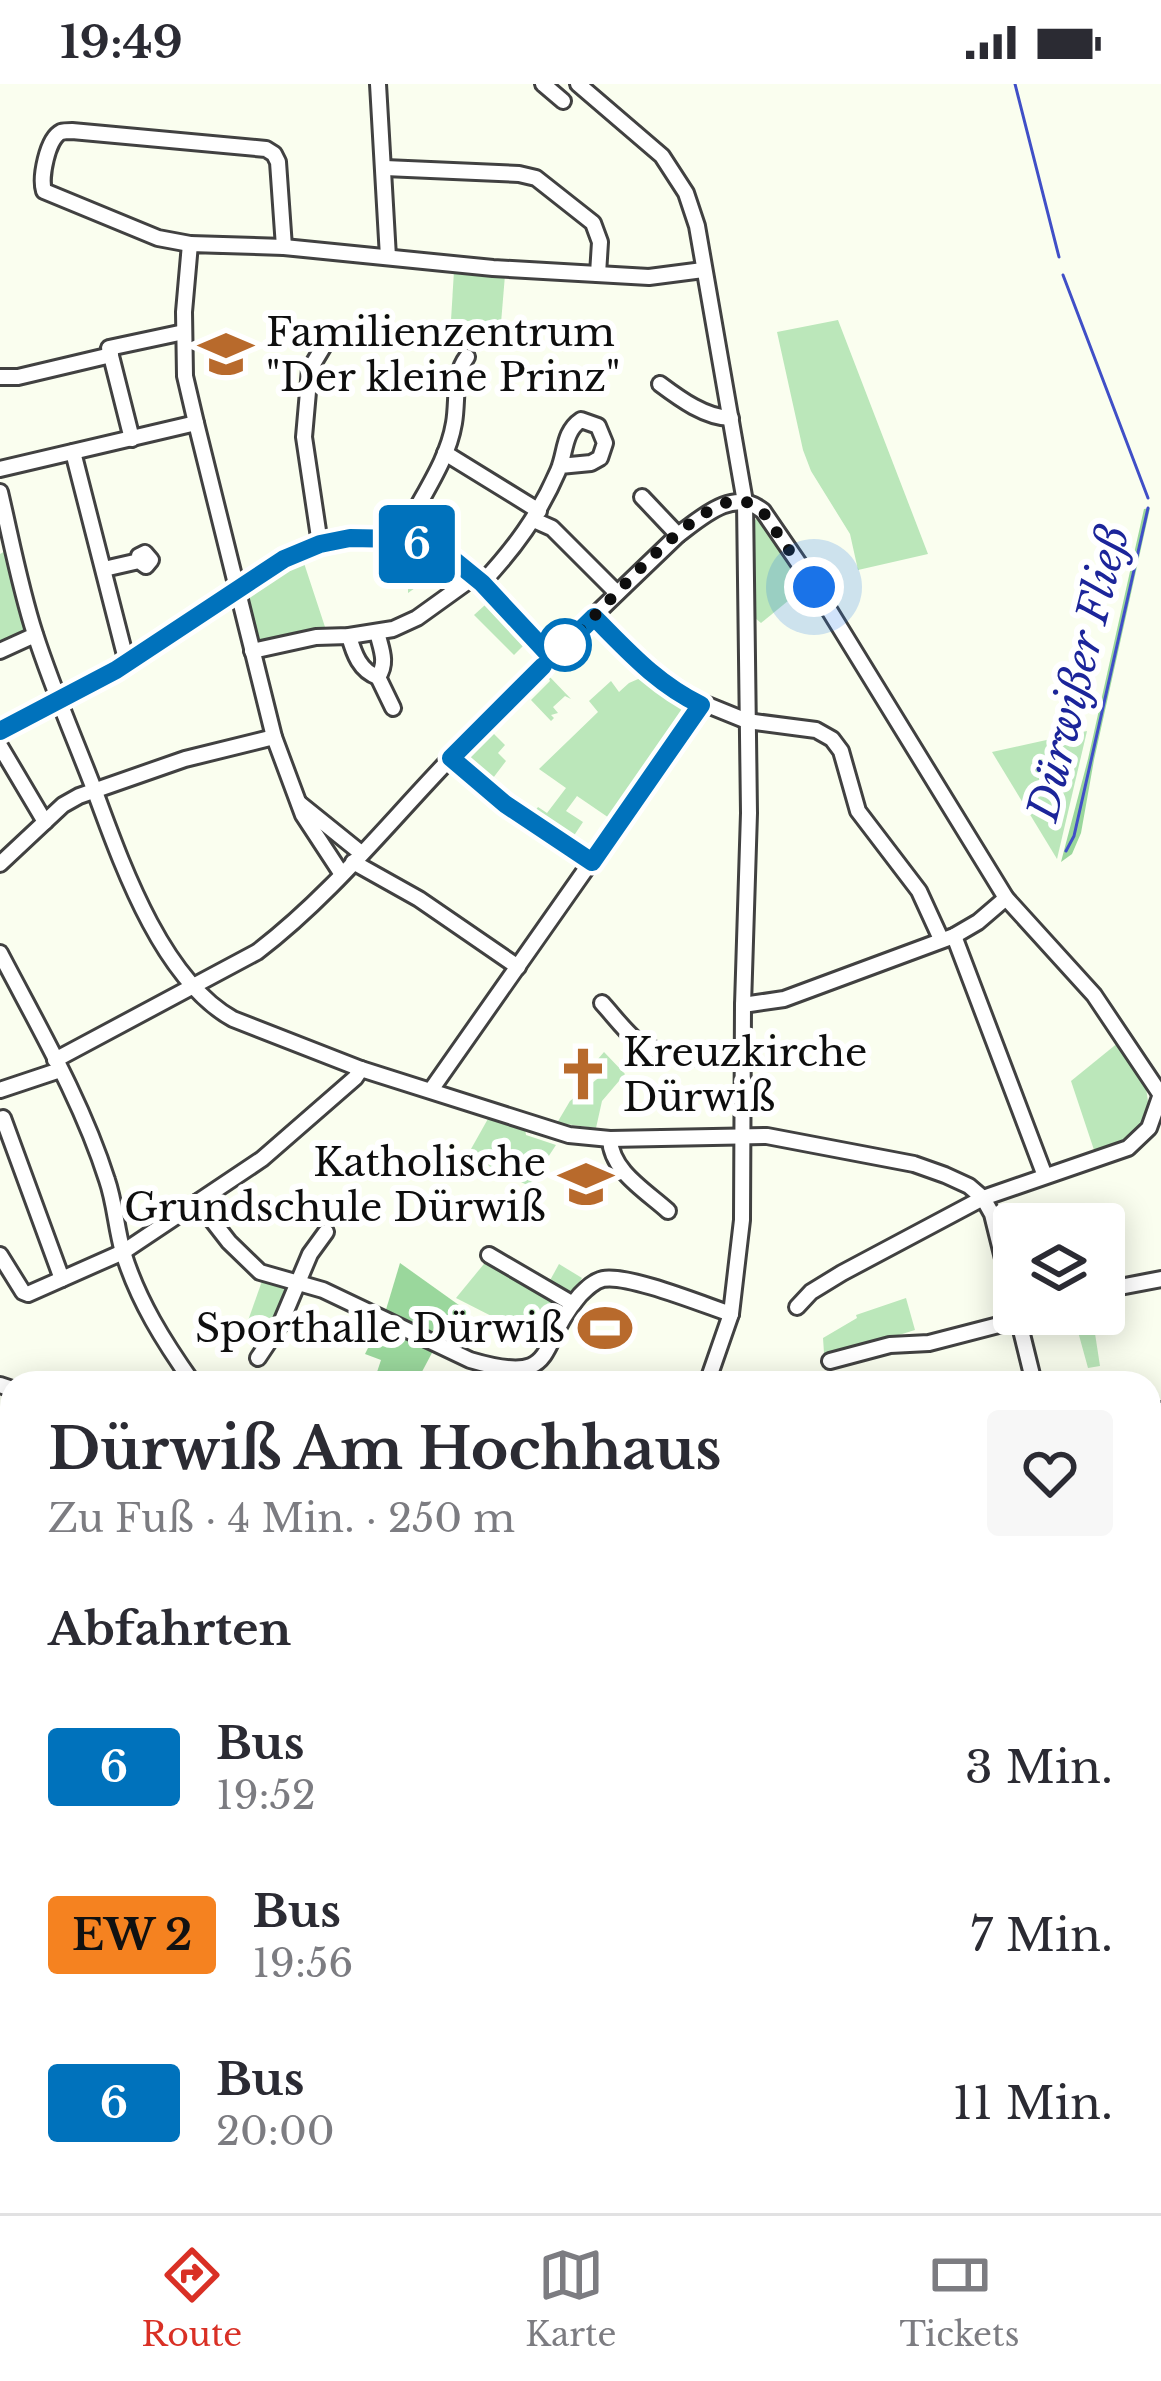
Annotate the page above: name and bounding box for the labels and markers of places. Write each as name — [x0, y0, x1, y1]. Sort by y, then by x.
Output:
place label: Familienzentrum "Der kleine Prinz" — [266, 308, 620, 402]
school or university icon: Familienzentrum "Der kleine Prinz" — [197, 325, 255, 383]
unlabelled marker — [540, 620, 590, 670]
place label: Kreuzkirche Dürwiß — [623, 1028, 867, 1122]
church icon: Kreuzkirche Dürwiß — [554, 1045, 612, 1103]
place label: Katholische Grundschule Dürwiß — [124, 1138, 546, 1232]
school or university icon: Katholische Grundschule Dürwiß — [557, 1155, 615, 1213]
sports icon: Sporthalle Dürwiß — [576, 1299, 634, 1357]
place label: Sporthalle Dürwiß — [195, 1304, 565, 1353]

